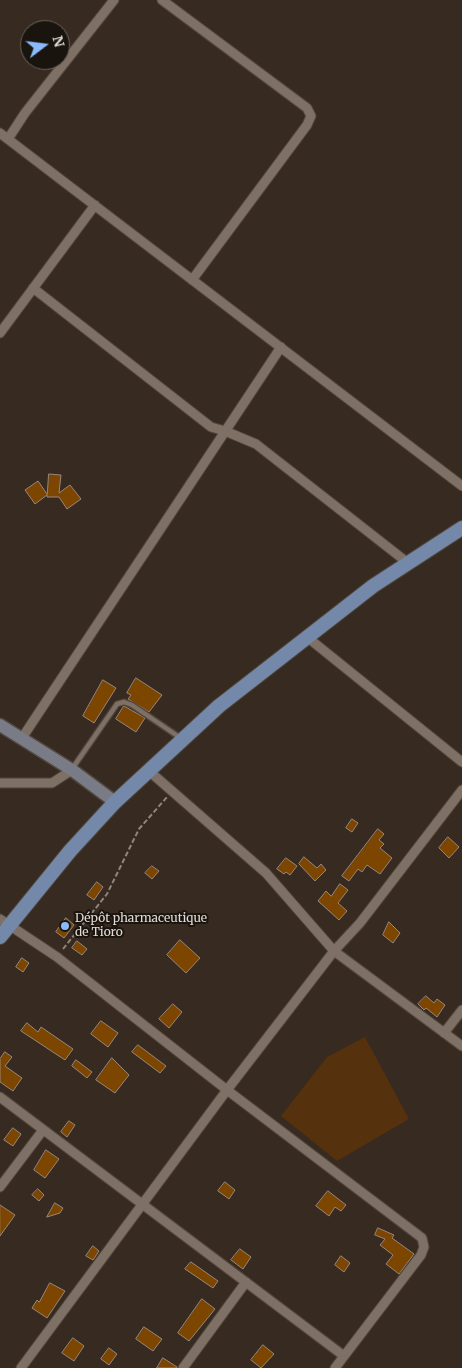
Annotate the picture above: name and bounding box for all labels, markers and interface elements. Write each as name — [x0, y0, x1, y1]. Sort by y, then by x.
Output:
north arrow — [20, 20, 70, 70]
text: N — [48, 34, 69, 49]
place label: Dépôt pharmaceutique de Tioro — [75, 912, 207, 940]
marker: Dépôt pharmaceutique de Tioro — [59, 920, 71, 932]

